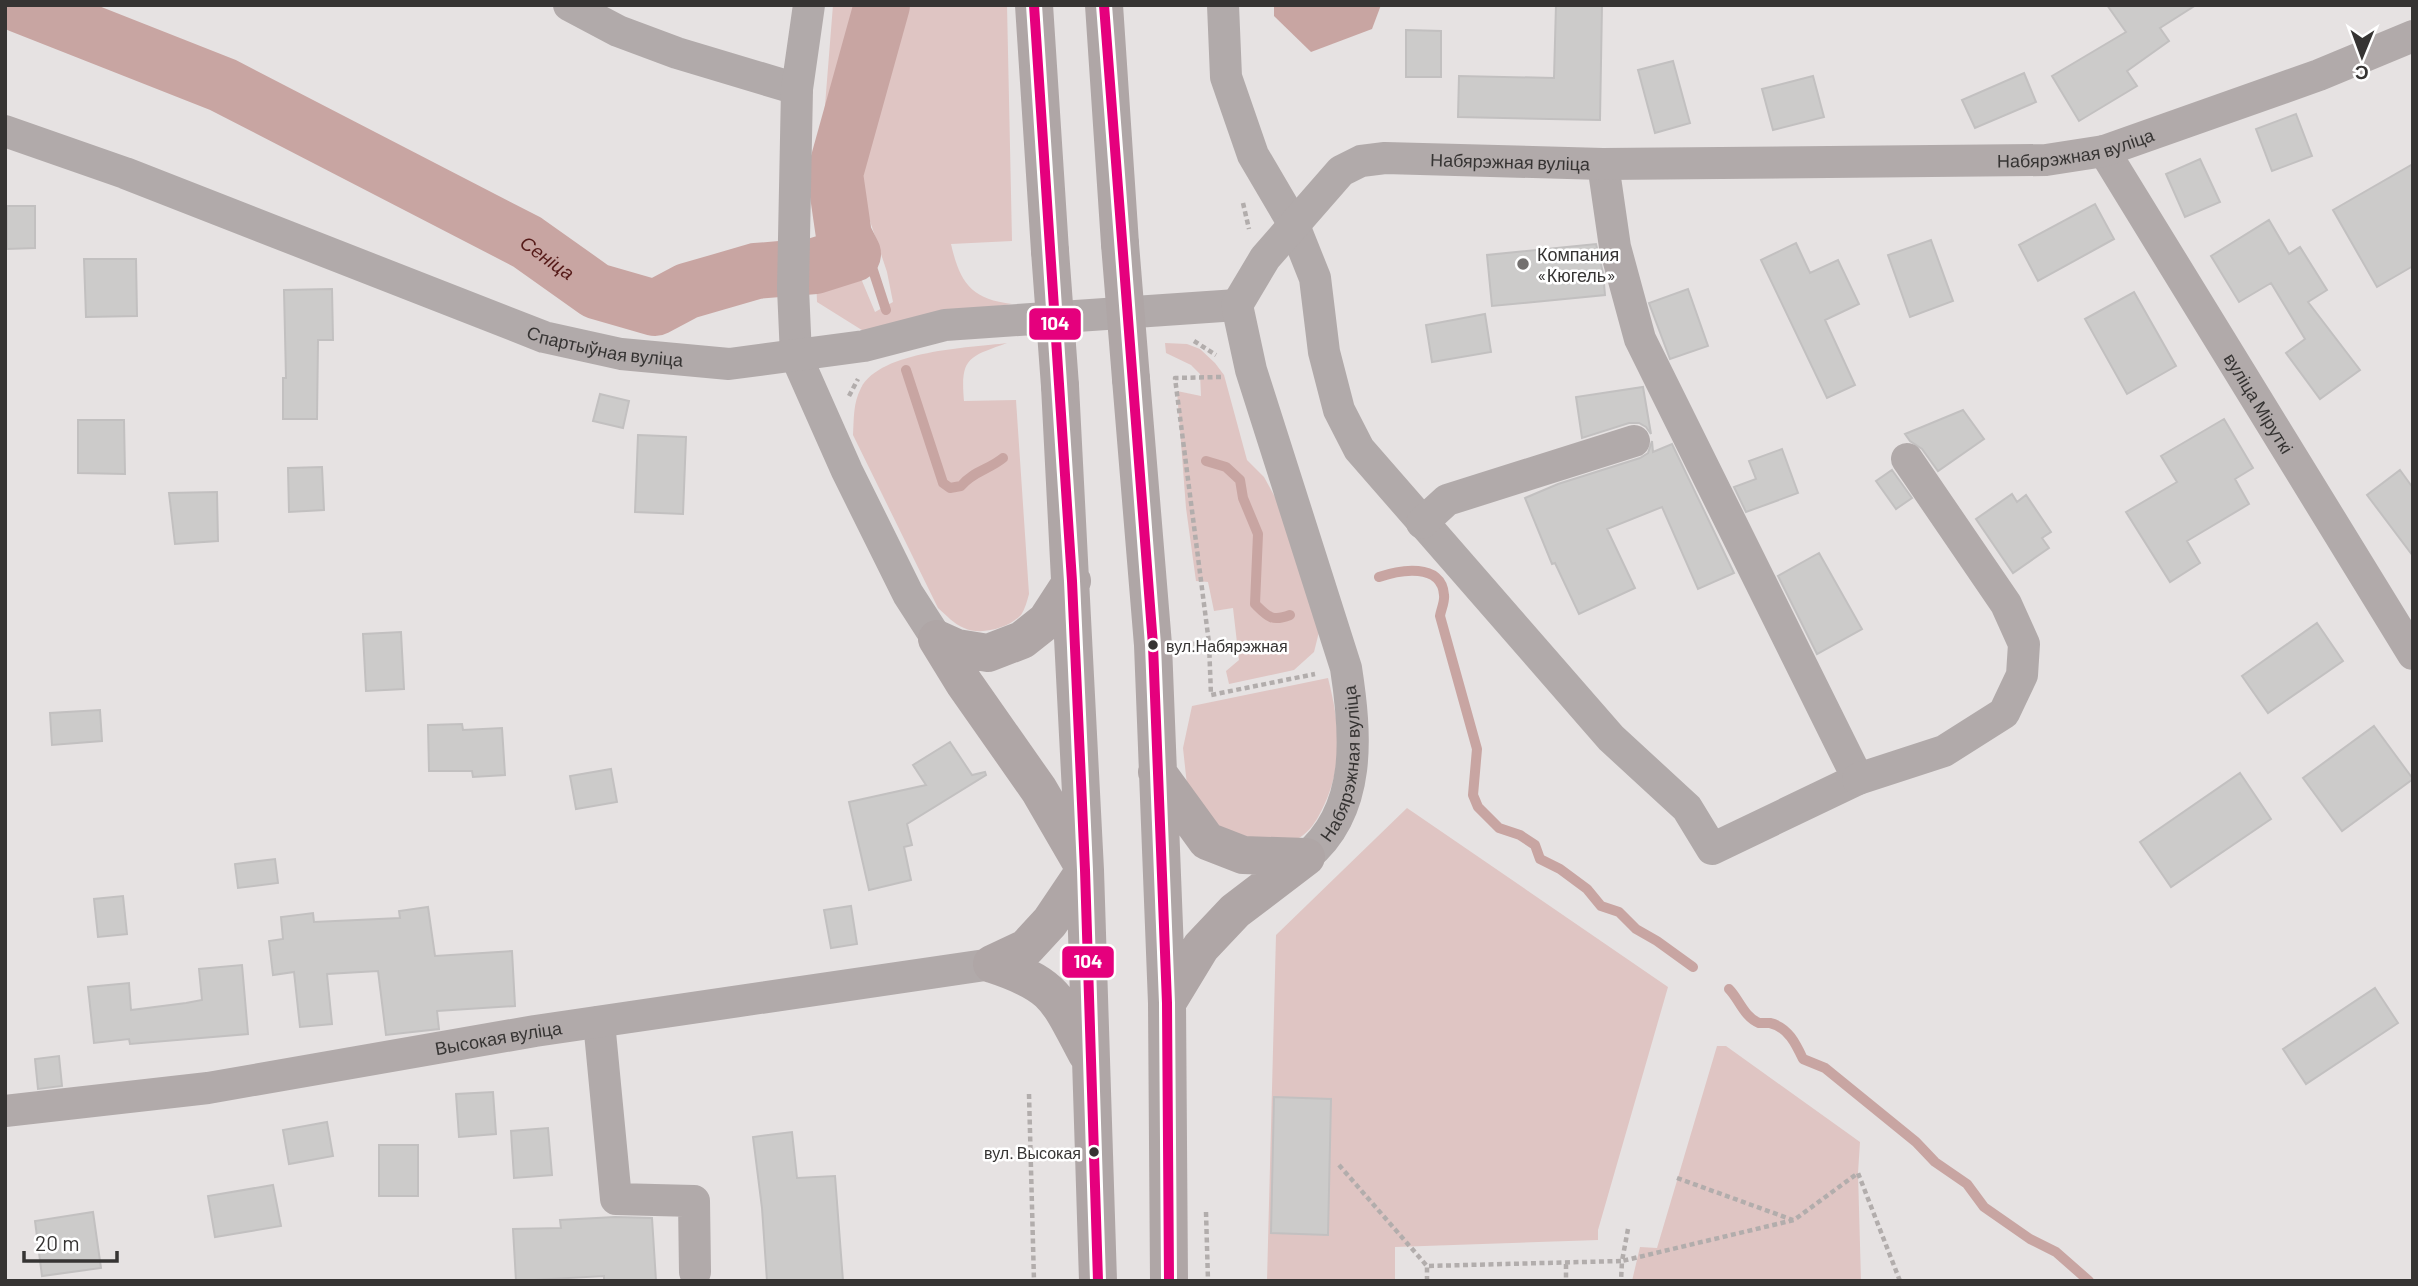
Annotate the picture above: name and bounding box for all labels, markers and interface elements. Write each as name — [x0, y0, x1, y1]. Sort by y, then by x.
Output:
north arrow — [2327, 21, 2397, 91]
text: С — [2354, 62, 2369, 85]
street label: Набярэжная вуліца — [1997, 123, 2158, 171]
street label: Набярэжная вуліца — [1430, 148, 1591, 175]
water label: Сеніца — [517, 230, 579, 284]
place label: Компания «Кюгель» — [1537, 243, 1619, 286]
marker: Компания «Кюгель» — [1515, 256, 1531, 272]
line badge: 104 — [1028, 307, 1082, 341]
text: 104 — [1040, 311, 1070, 334]
street label: Спартыўная вуліца — [524, 320, 685, 371]
street label: вуліца Міруткі — [2220, 349, 2298, 458]
place label: вул.Набярэжная — [1166, 636, 1288, 655]
marker: вул.Набярэжная — [1146, 638, 1160, 652]
street label: Набярэжная вуліца — [1315, 683, 1364, 846]
line badge: 104 — [1061, 945, 1115, 979]
text: 104 — [1073, 949, 1103, 972]
street label: Высокая вуліца — [433, 1016, 564, 1059]
place label: вул. Высокая — [984, 1143, 1081, 1162]
marker: вул. Высокая — [1087, 1145, 1101, 1159]
scale bar — [24, 1220, 117, 1264]
text: 20 m — [35, 1230, 80, 1255]

